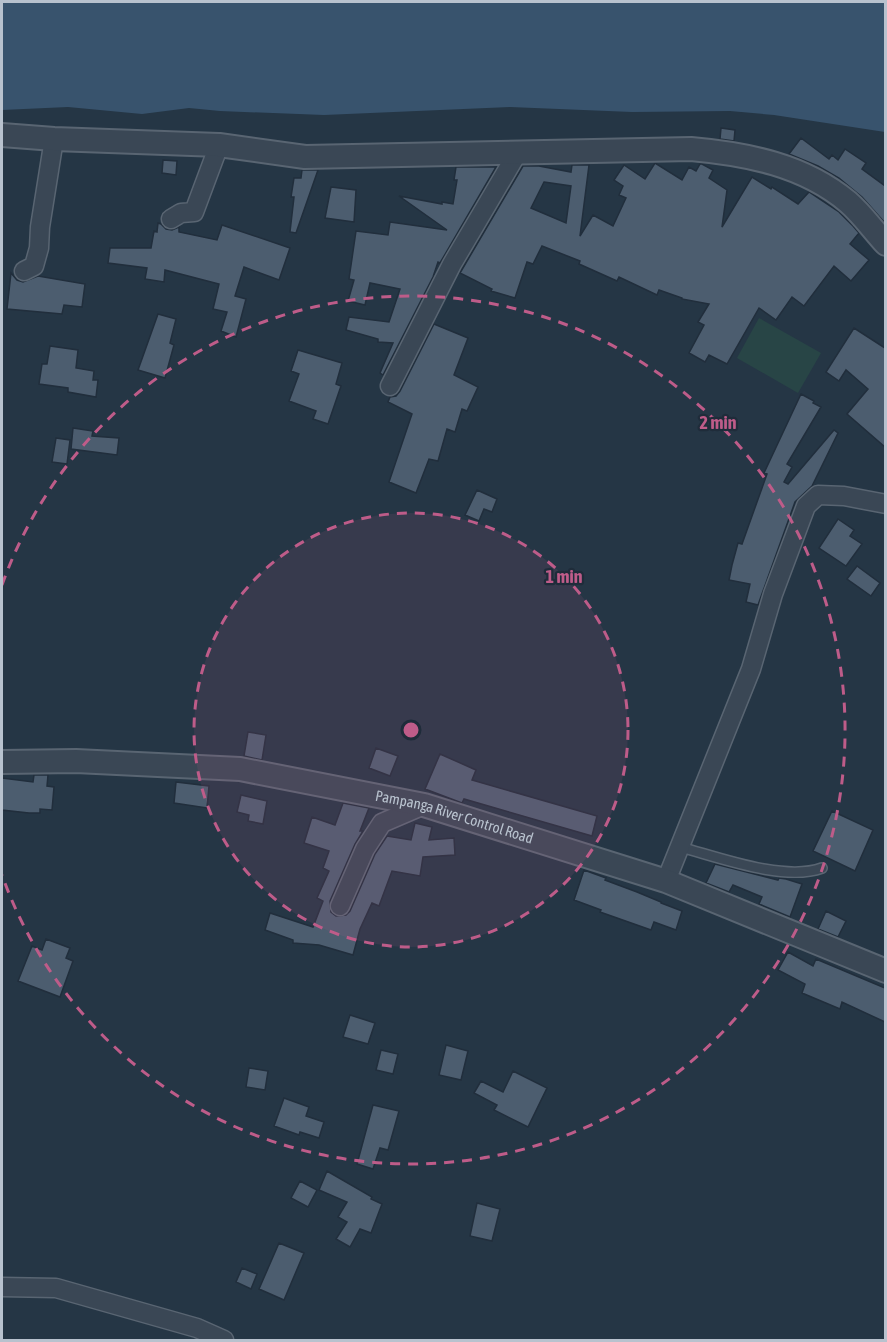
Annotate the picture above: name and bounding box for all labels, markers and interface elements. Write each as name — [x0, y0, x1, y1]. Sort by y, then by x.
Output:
text: 2 min — [700, 412, 737, 433]
text: 1 min — [546, 566, 583, 587]
centre of rings — [401, 720, 421, 740]
street label: Pampanga River Control Road — [374, 787, 535, 847]

